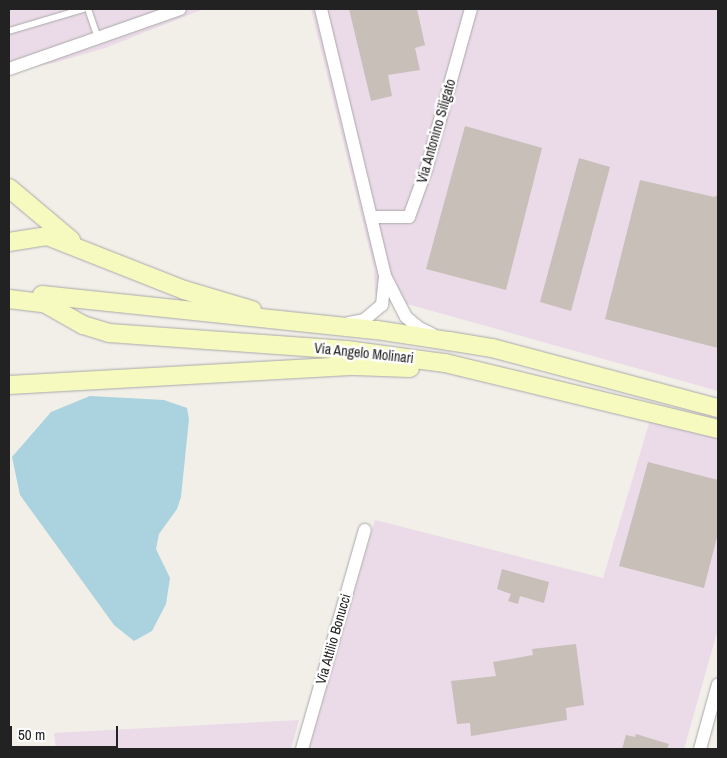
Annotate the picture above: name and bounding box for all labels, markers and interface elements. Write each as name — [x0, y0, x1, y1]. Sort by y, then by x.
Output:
street label: Via Antonino Siligato — [413, 77, 459, 185]
street label: Via Angelo Molinari — [313, 339, 415, 367]
street label: Via Attilio Bonucci — [312, 591, 354, 687]
scale bar — [12, 716, 120, 748]
text: 50 m — [18, 724, 45, 745]

